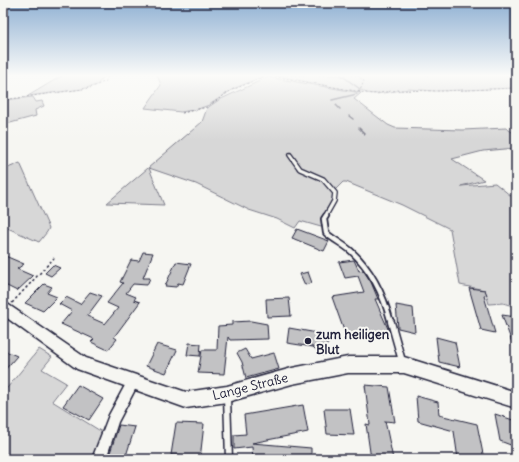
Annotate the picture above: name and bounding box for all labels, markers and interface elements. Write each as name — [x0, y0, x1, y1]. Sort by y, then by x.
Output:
place label: zum heiligen Blut — [316, 326, 390, 358]
marker: zum heiligen Blut — [303, 336, 313, 346]
street label: Lange Straße — [211, 369, 290, 404]

